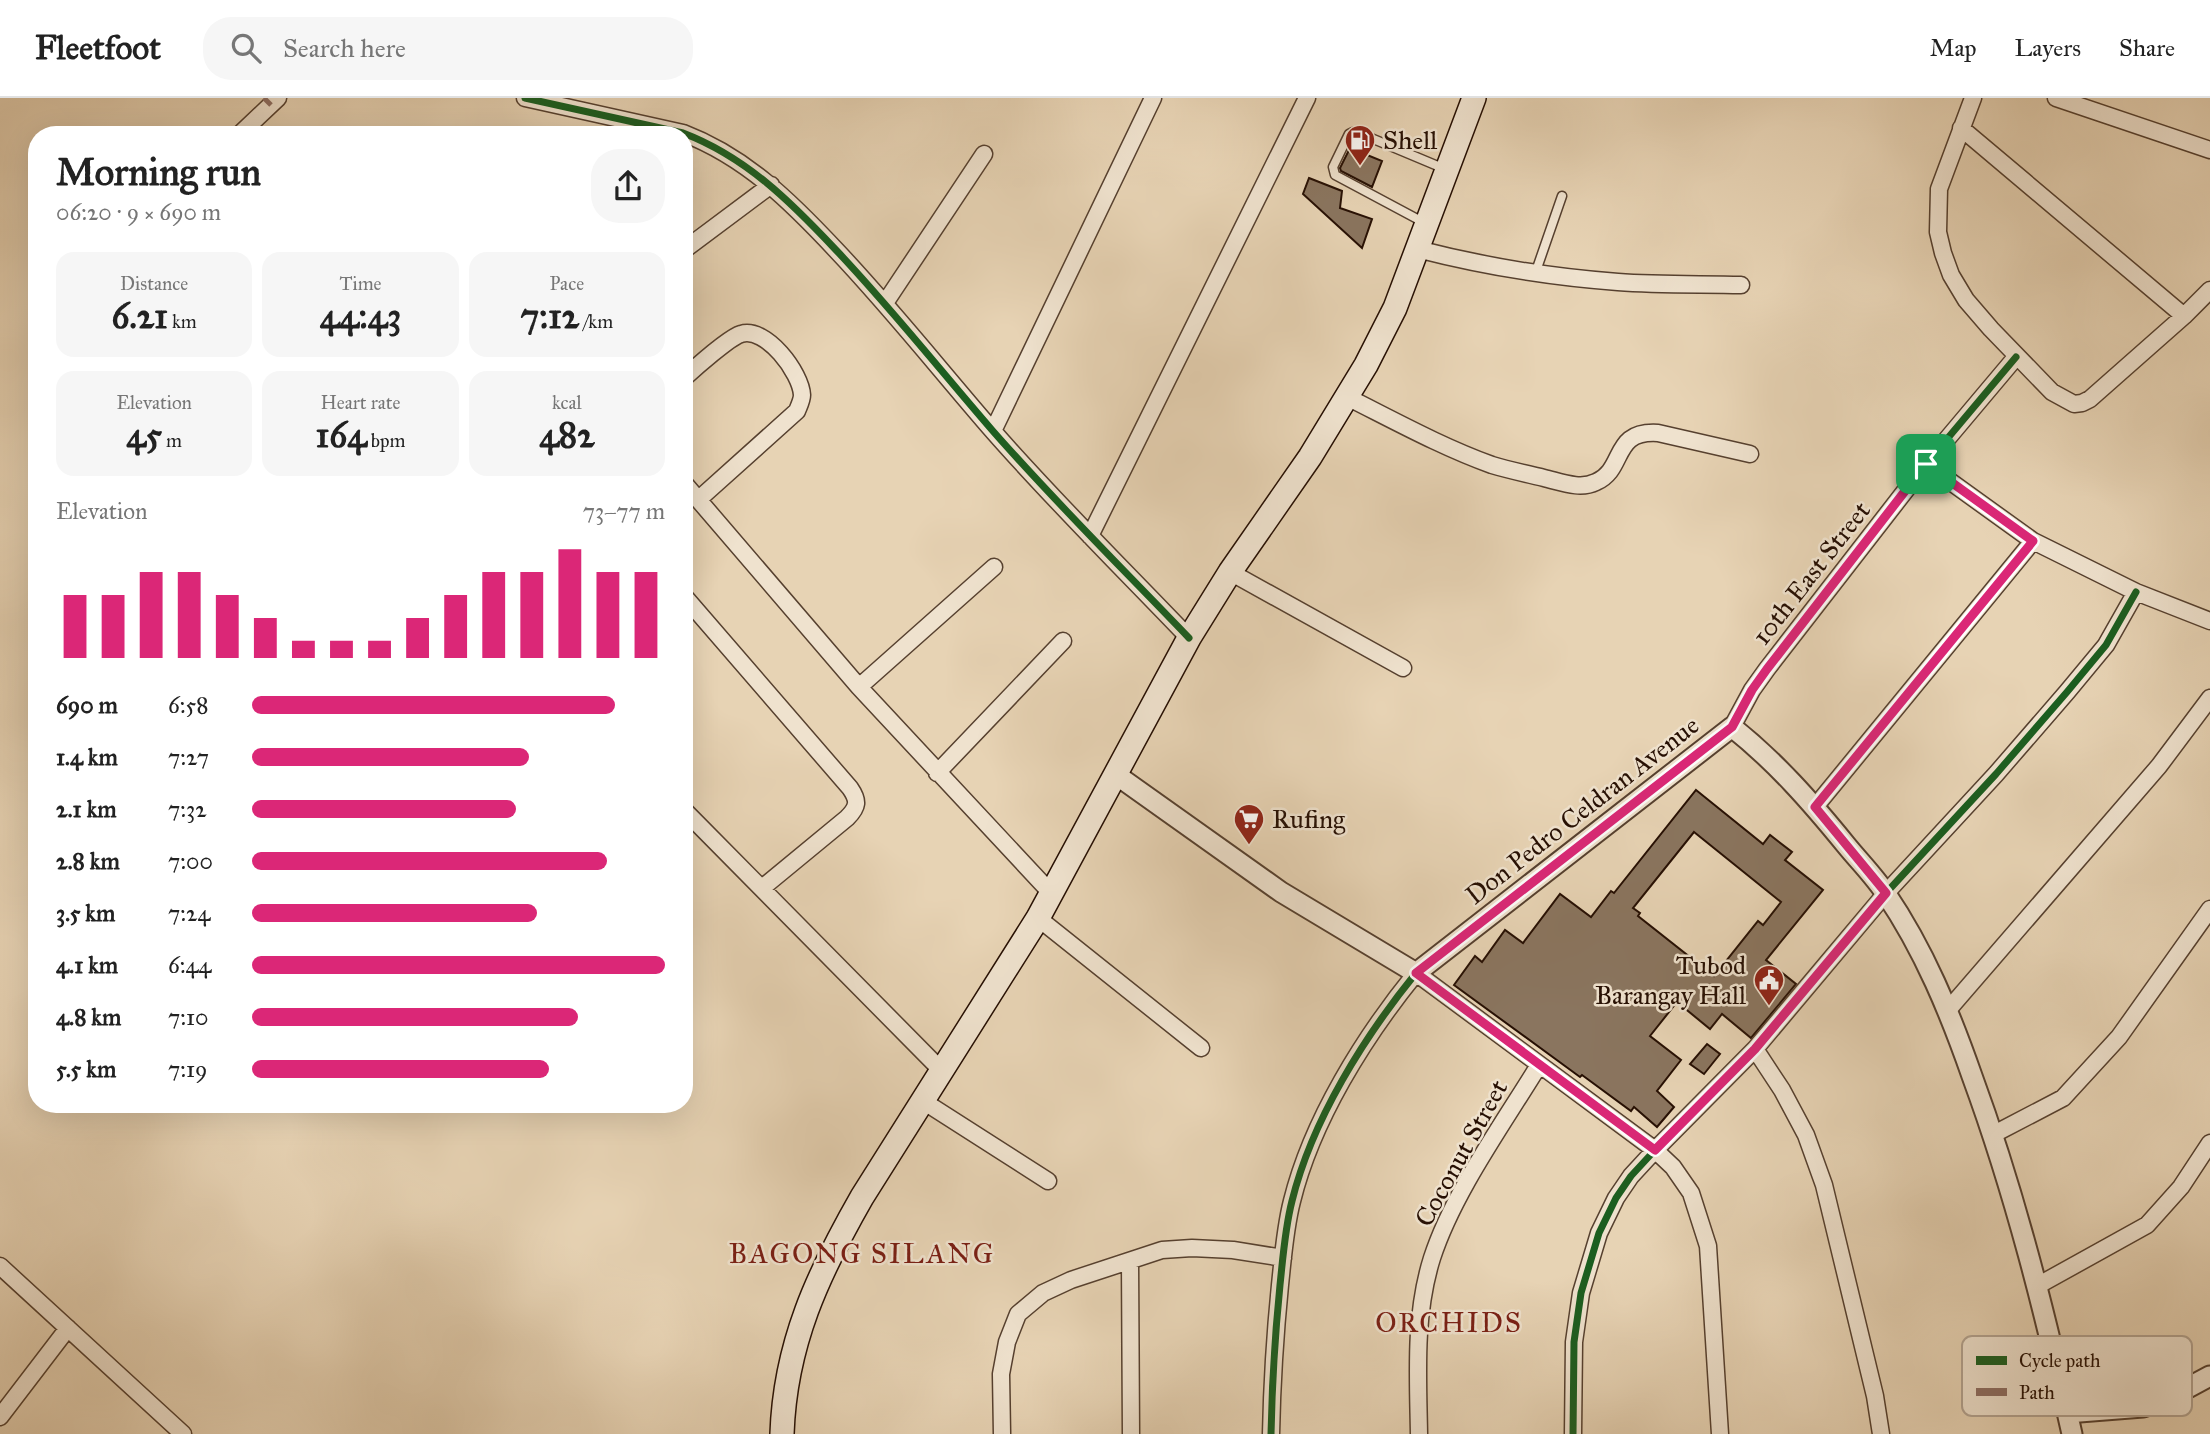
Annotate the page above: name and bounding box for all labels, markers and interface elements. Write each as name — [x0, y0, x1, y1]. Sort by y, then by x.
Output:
search box — [203, 17, 693, 80]
text: Fleetfoot — [35, 28, 161, 68]
icon: search — [227, 29, 265, 67]
text: Search here — [283, 32, 406, 64]
text: Map — [1930, 33, 1977, 63]
text: Layers — [2015, 33, 2081, 63]
text: Share — [2119, 33, 2175, 63]
fuel station icon: Shell — [1343, 123, 1377, 167]
place label: Shell — [1383, 124, 1437, 156]
text: Morning run — [56, 149, 261, 195]
button: share — [591, 149, 665, 223]
text: 06:20 · 9 × 690 m — [56, 198, 221, 226]
text: Distance — [120, 272, 188, 295]
text: Time — [339, 272, 382, 295]
text: Pace — [550, 272, 584, 295]
text: 6.21 — [112, 295, 168, 338]
text: 44:43 — [320, 295, 401, 338]
text: 7:12 — [521, 295, 579, 338]
text: km — [168, 310, 197, 333]
text: /km — [579, 310, 613, 333]
text: Elevation — [116, 391, 192, 414]
text: Heart rate — [321, 391, 400, 414]
text: kcal — [552, 391, 582, 414]
text: 45 — [126, 414, 162, 457]
text: 164 — [316, 414, 367, 457]
text: 482 — [539, 414, 595, 457]
text: m — [162, 429, 182, 452]
text: bpm — [367, 429, 405, 452]
pin — [1896, 434, 1956, 494]
icon: arrive — [1907, 445, 1945, 483]
street label: 10th East Street — [1745, 495, 1877, 651]
text: Elevation — [56, 497, 147, 525]
text: 73–77 m — [583, 497, 665, 525]
text: 690 m — [56, 691, 118, 719]
text: 6:58 — [168, 691, 209, 719]
street label: Don Pedro Celdran Avenue — [1459, 709, 1705, 911]
text: 1.4 km — [56, 743, 118, 771]
text: 7:27 — [168, 743, 209, 771]
text: 2.1 km — [56, 795, 117, 823]
text: 7:32 — [168, 795, 207, 823]
supermarket icon: Rufing — [1232, 802, 1266, 846]
place label: Rufing — [1272, 803, 1346, 835]
text: 2.8 km — [56, 847, 120, 875]
text: 7:00 — [168, 847, 213, 875]
text: 3.5 km — [56, 899, 115, 927]
text: 7:24 — [168, 899, 210, 927]
place label: Tubod Barangay Hall — [1595, 949, 1746, 1011]
text: 4.1 km — [56, 951, 118, 979]
text: 6:44 — [168, 951, 211, 979]
public building icon: Tubod Barangay Hall — [1752, 963, 1786, 1007]
text: 4.8 km — [56, 1003, 121, 1031]
text: 7:10 — [168, 1003, 208, 1031]
text: 5.5 km — [56, 1055, 116, 1083]
text: 7:19 — [168, 1055, 207, 1083]
street label: Coconut Street — [1408, 1074, 1514, 1232]
district label: BAGONG SILANG — [729, 1236, 995, 1271]
district label: ORCHIDS — [1375, 1305, 1523, 1340]
legend — [1962, 1336, 2192, 1416]
text: Cycle path — [2019, 1349, 2101, 1372]
text: Path — [2019, 1381, 2055, 1404]

